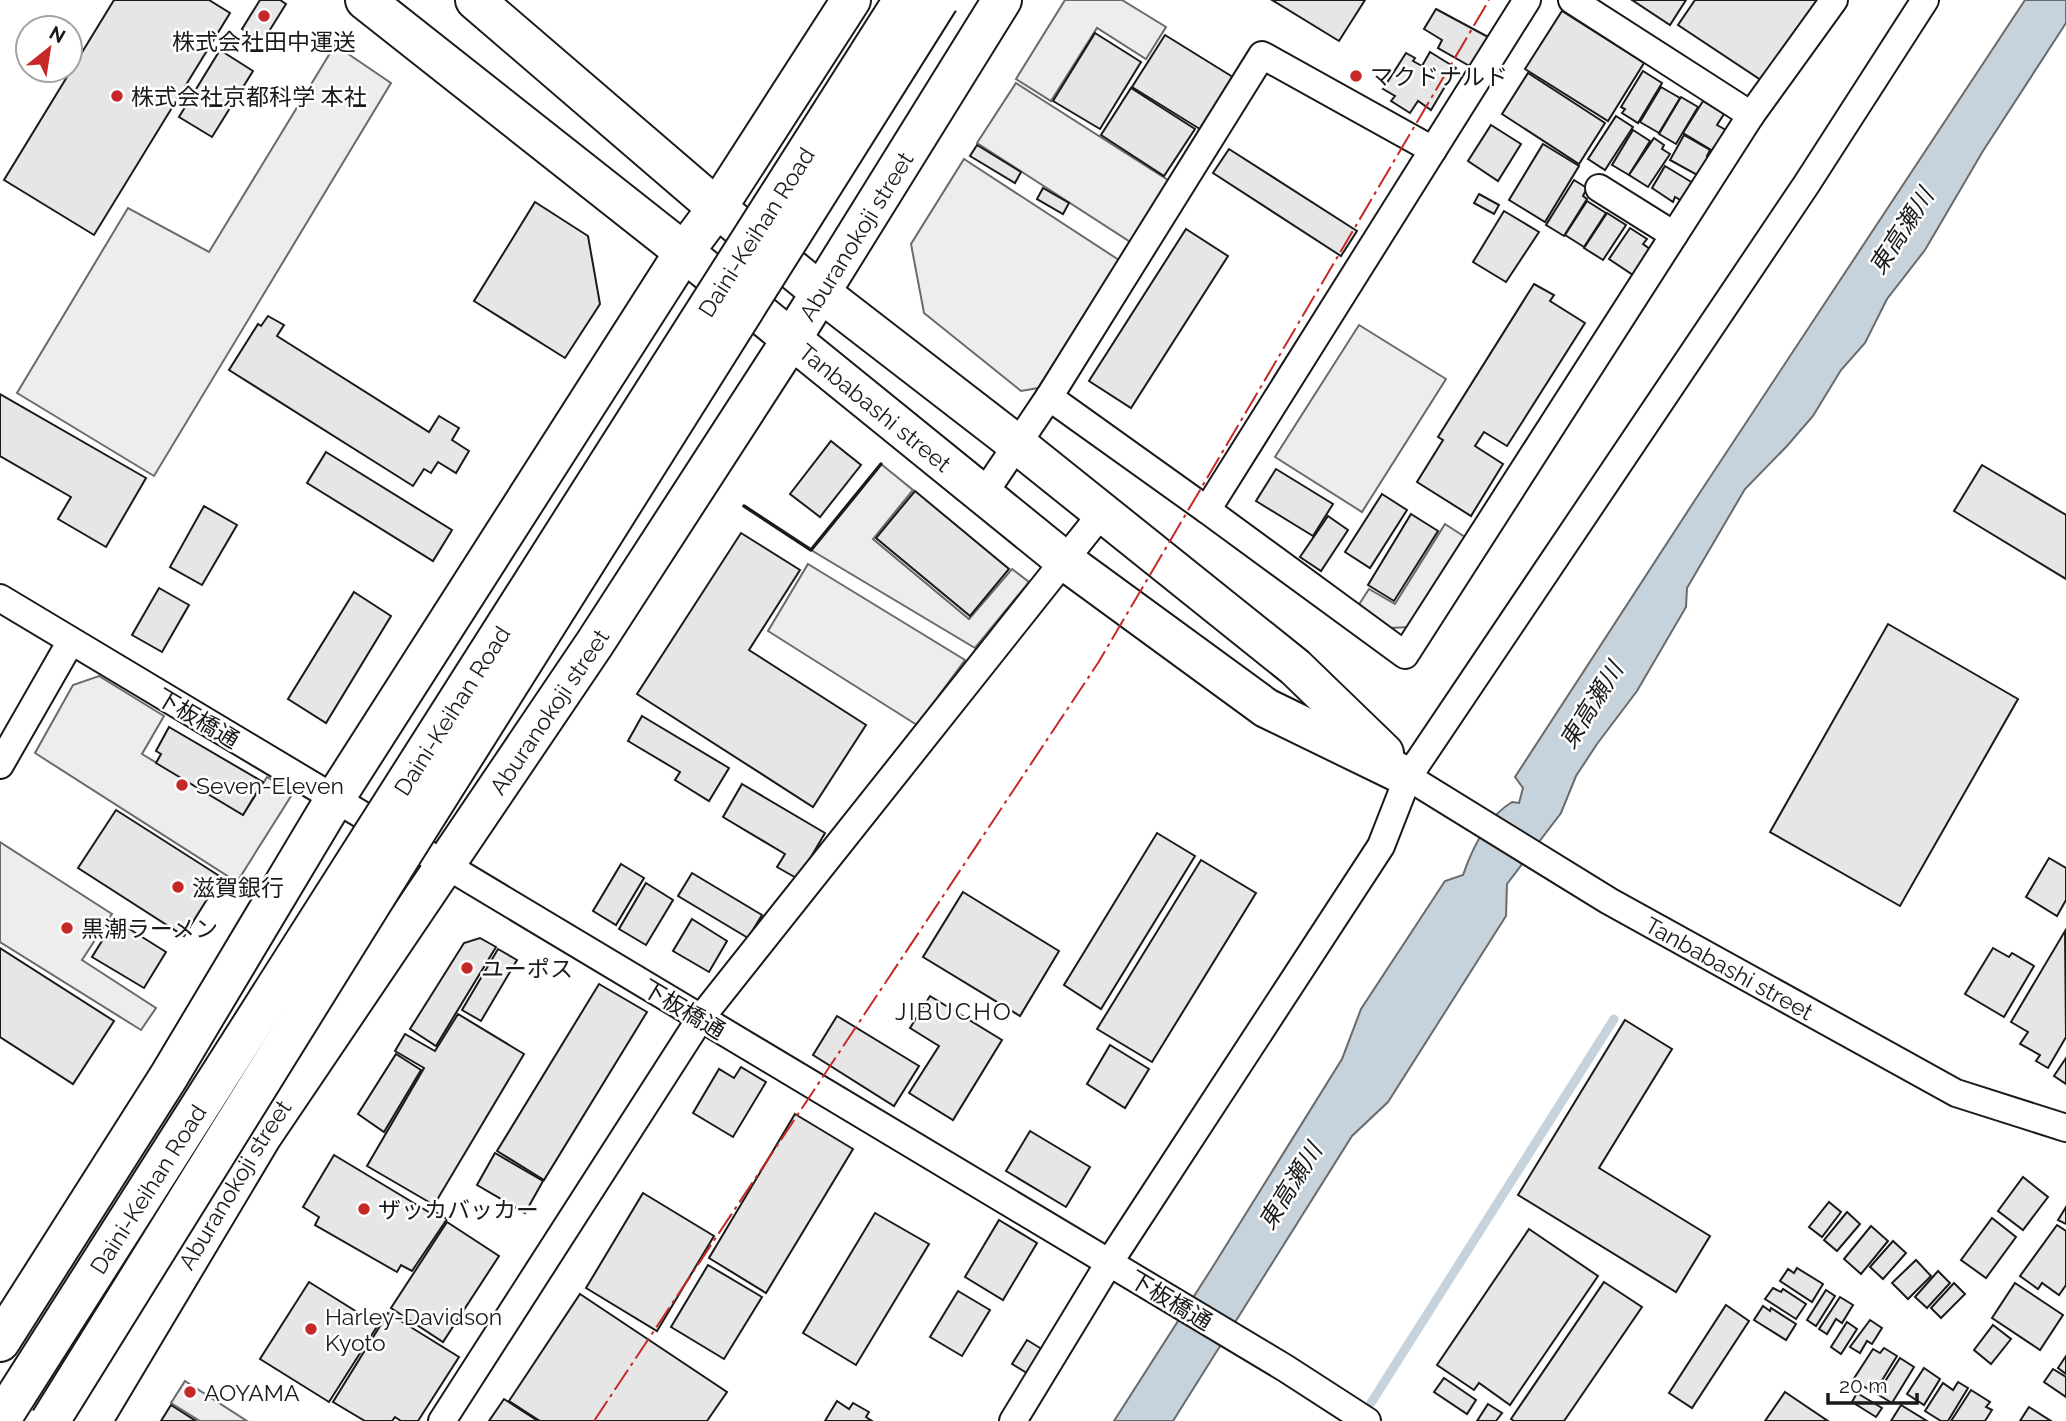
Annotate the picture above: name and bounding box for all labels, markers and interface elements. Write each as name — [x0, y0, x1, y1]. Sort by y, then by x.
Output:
marker: 株式会社田中運送 — [256, 8, 272, 24]
north arrow — [14, 14, 84, 84]
text: N — [46, 21, 69, 47]
place label: 株式会社田中運送 — [172, 28, 356, 55]
place label: マクドナルド — [1370, 63, 1508, 90]
marker: マクドナルド — [1348, 68, 1364, 84]
place label: 株式会社京都科学 本社 — [131, 83, 367, 110]
marker: 株式会社京都科学 本社 — [109, 88, 125, 104]
street label: Daini-Keihan Road — [692, 142, 819, 321]
street label: Aburanokoji street — [793, 146, 918, 325]
water label: 東高瀬川 — [1863, 180, 1941, 279]
street label: Tanbabashi street — [794, 338, 957, 477]
street label: Daini-Keihan Road — [388, 621, 515, 800]
street label: Aburanokoji street — [483, 624, 614, 799]
water label: 東高瀬川 — [1553, 654, 1630, 753]
street label: 下板橋通 — [152, 683, 244, 753]
place label: Seven-Eleven — [196, 772, 344, 799]
marker: Seven-Eleven — [174, 777, 190, 793]
place label: 滋賀銀行 — [192, 874, 284, 901]
marker: 滋賀銀行 — [170, 879, 186, 895]
street label: Tanbabashi street — [1641, 910, 1818, 1025]
place label: 黒潮ラーメン — [81, 915, 218, 942]
marker: 黒潮ラーメン — [59, 920, 75, 936]
place label: ユーポス — [481, 955, 573, 982]
marker: ユーポス — [459, 960, 475, 976]
street label: 下板橋通 — [638, 974, 730, 1044]
district label: JIBUCHO — [895, 997, 1013, 1026]
street label: Aburanokoji street — [172, 1094, 296, 1274]
street label: Daini-Keihan Road — [84, 1099, 211, 1279]
water label: 東高瀬川 — [1252, 1135, 1329, 1234]
place label: ザッカバッカー — [378, 1196, 539, 1223]
marker: ザッカバッカー — [356, 1201, 372, 1217]
street label: 下板橋通 — [1125, 1265, 1217, 1335]
place label: Harley-Davidson Kyoto — [325, 1303, 502, 1356]
marker: Harley-Davidson Kyoto — [303, 1321, 319, 1337]
scale bar — [1828, 1362, 1917, 1406]
text: 20 m — [1839, 1373, 1887, 1398]
place label: AOYAMA — [204, 1379, 300, 1406]
marker: AOYAMA — [182, 1384, 198, 1400]

